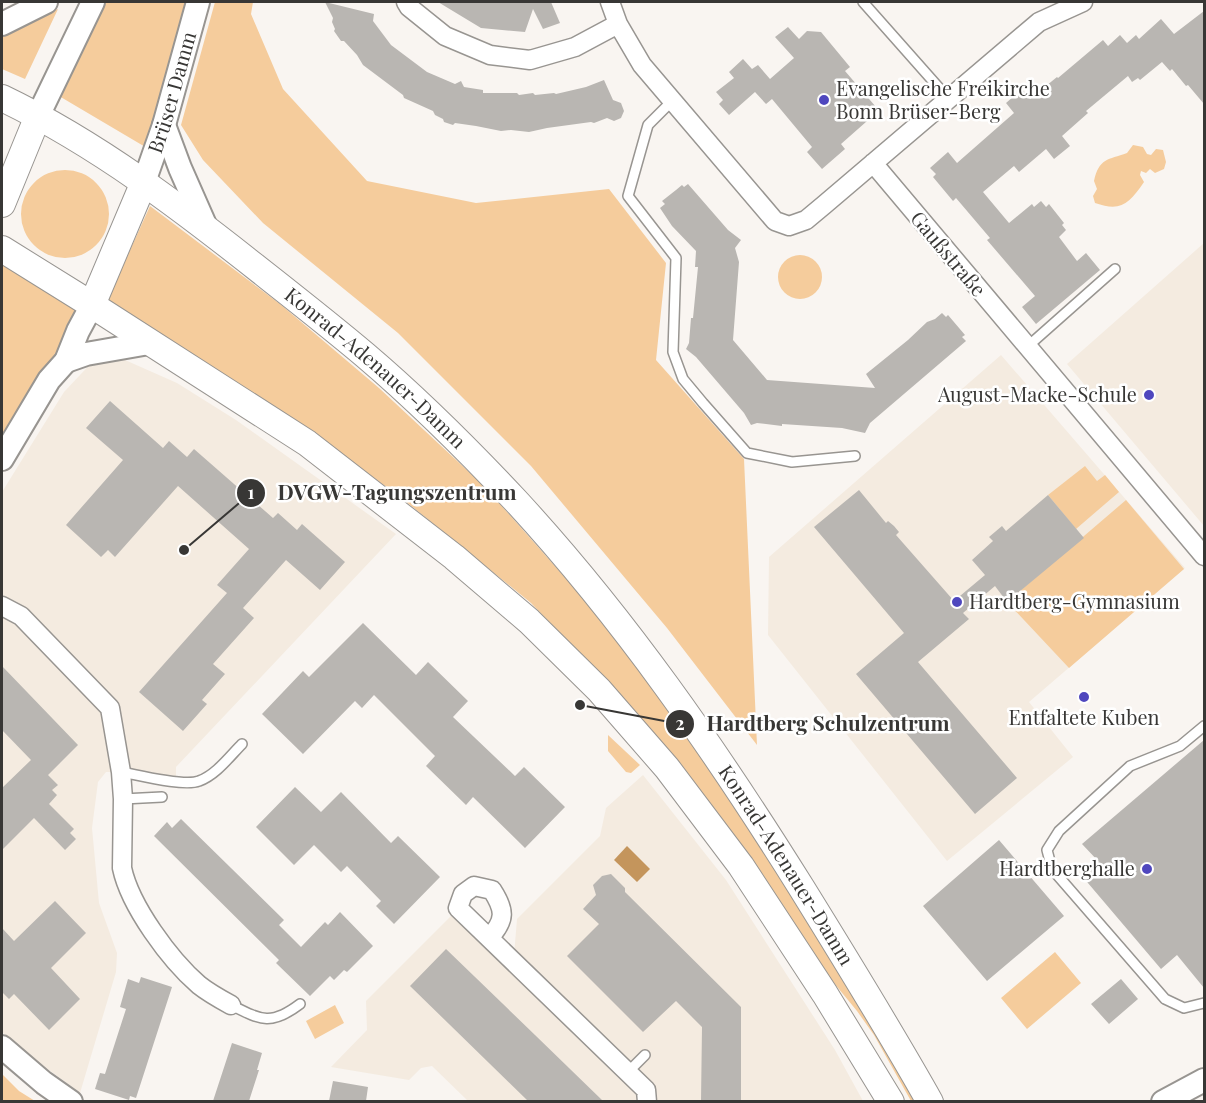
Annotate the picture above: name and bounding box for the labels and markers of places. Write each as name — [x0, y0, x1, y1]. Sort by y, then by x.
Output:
place label: Evangelische Freikirche Bonn Brüser-Berg — [836, 74, 1050, 124]
marker: Evangelische Freikirche Bonn Brüser-Berg — [817, 93, 831, 107]
place label: August-Macke-Schule — [937, 380, 1137, 407]
marker: August-Macke-Schule — [1142, 388, 1156, 402]
callout: DVGW-Tagungszentrum — [236, 473, 529, 512]
place label: Hardtberg-Gymnasium — [969, 587, 1180, 614]
marker: Hardtberg-Gymnasium — [950, 595, 964, 609]
marker: Entfaltete Kuben — [1077, 690, 1091, 704]
place label: Entfaltete Kuben — [1009, 703, 1160, 730]
callout: Hardtberg Schulzentrum — [665, 704, 962, 743]
place label: Hardtberghalle — [999, 854, 1135, 881]
marker: Hardtberghalle — [1140, 862, 1154, 876]

